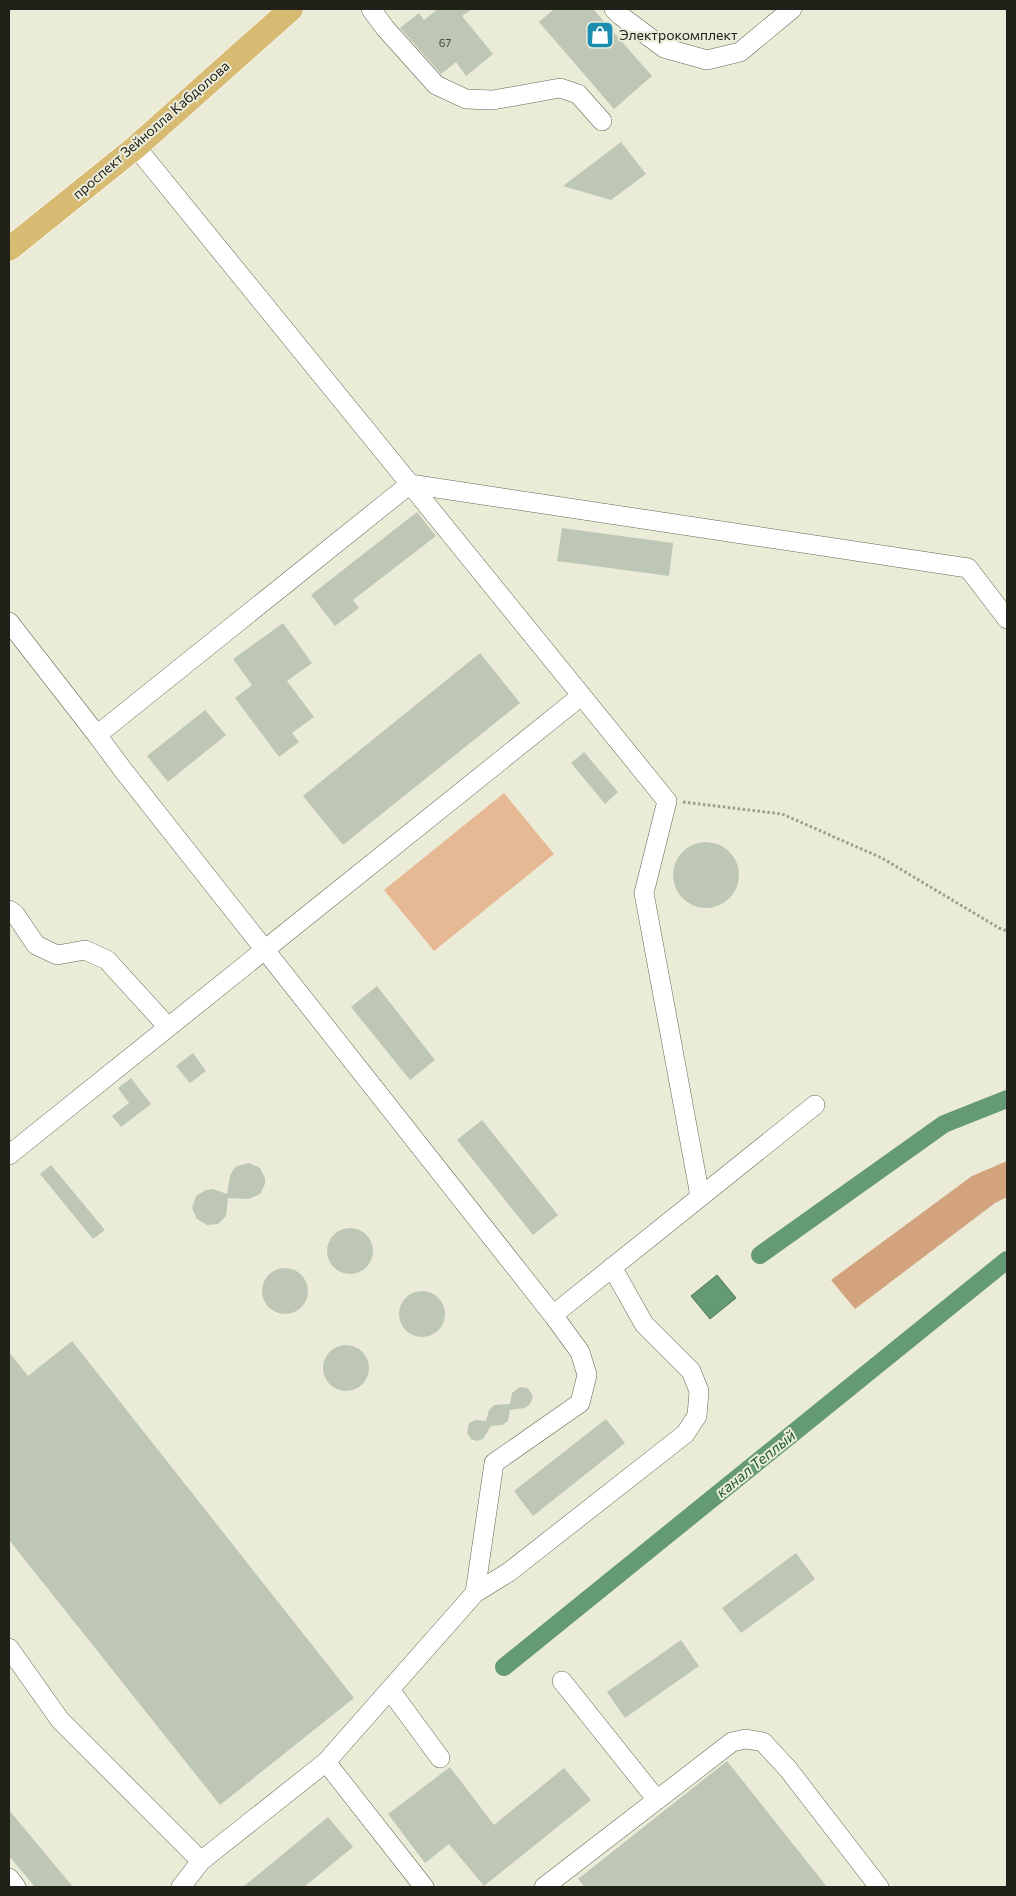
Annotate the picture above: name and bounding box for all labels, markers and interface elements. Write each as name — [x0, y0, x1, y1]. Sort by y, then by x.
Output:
shop icon: Электрокомплект — [585, 20, 615, 50]
place label: Электрокомплект — [619, 26, 738, 43]
house number: 67 — [439, 36, 451, 49]
street label: проспект Зейнолла Кабдолова — [69, 57, 232, 202]
water label: канал Теплый — [712, 1426, 799, 1501]

